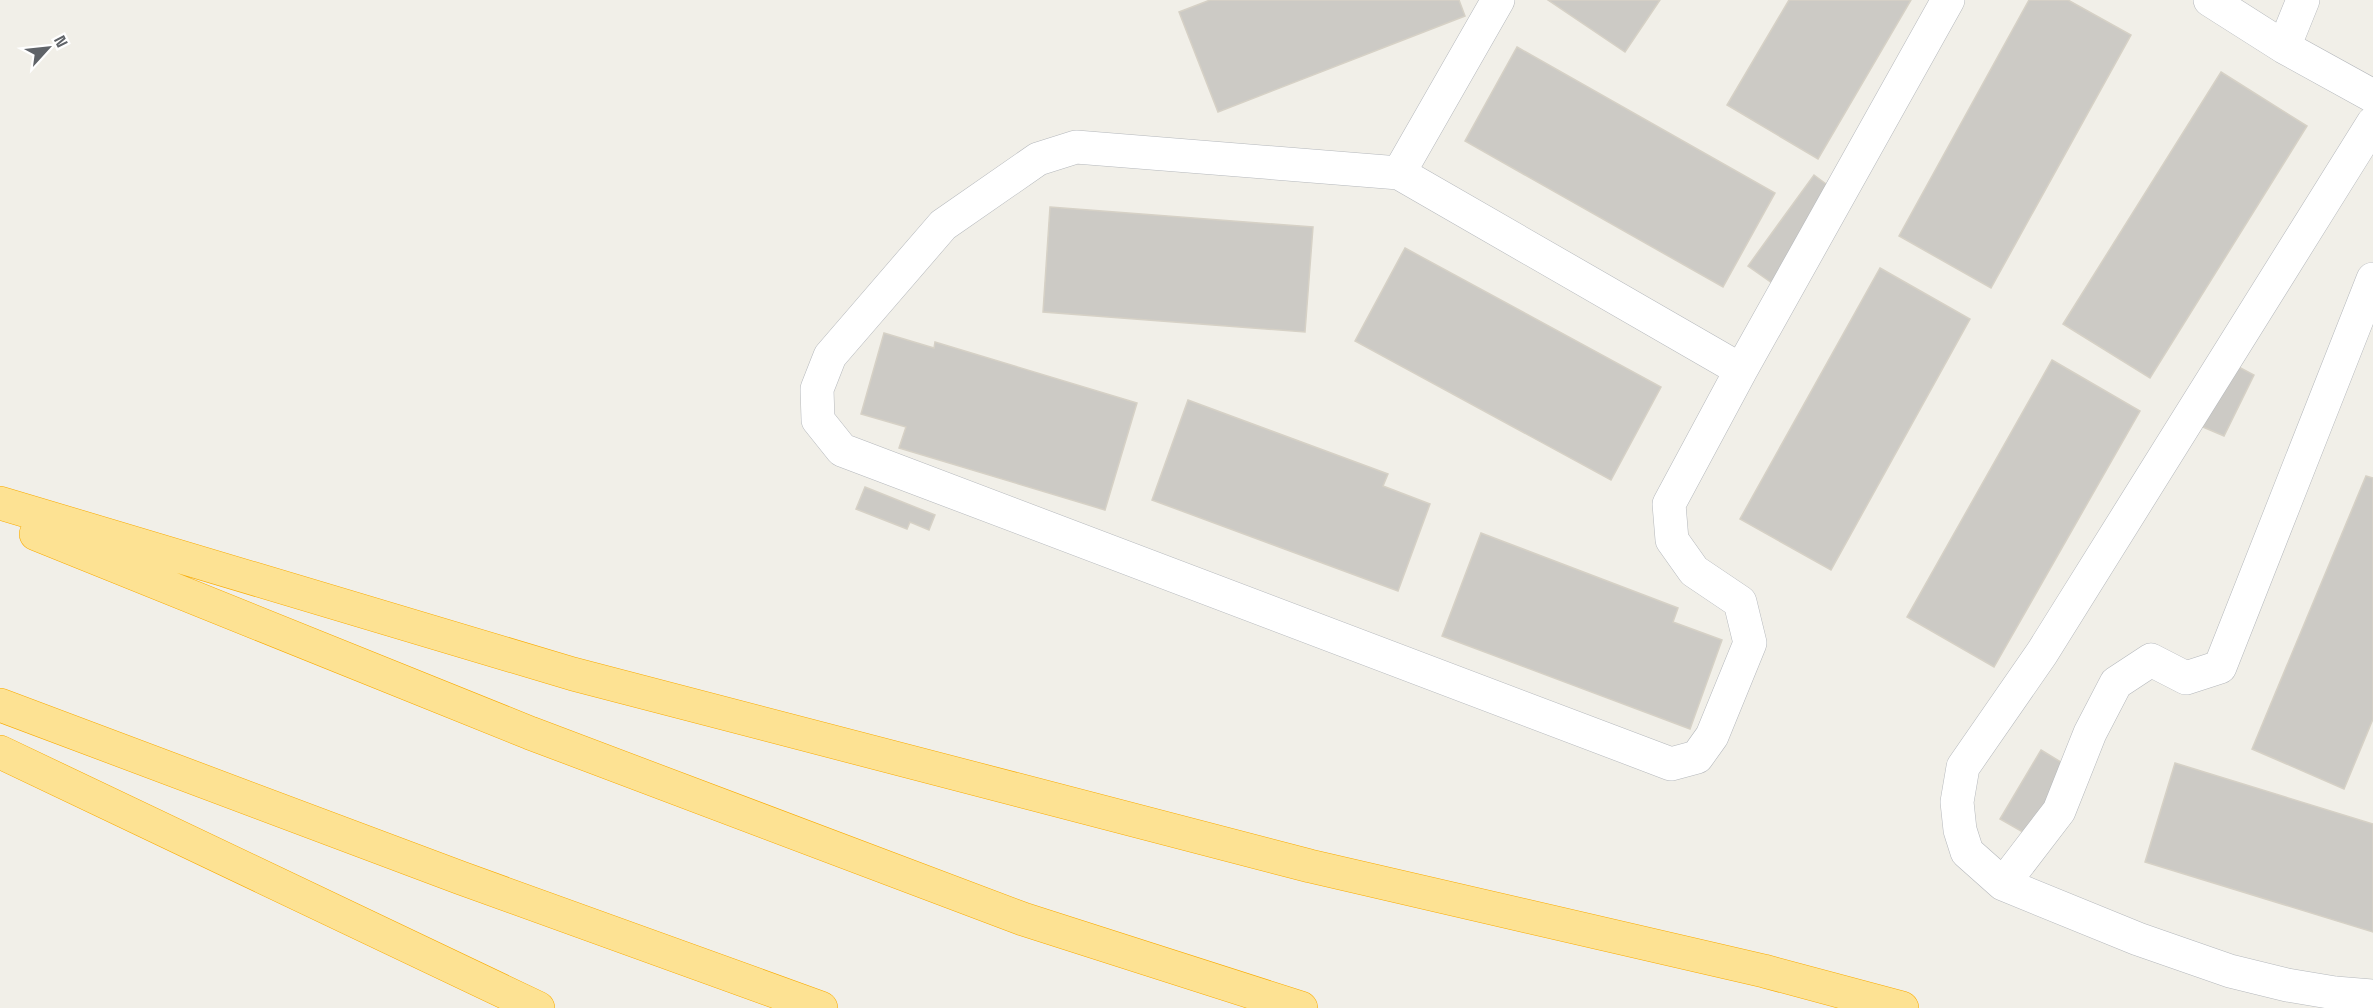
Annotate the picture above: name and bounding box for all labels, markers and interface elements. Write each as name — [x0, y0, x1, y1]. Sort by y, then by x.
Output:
north arrow — [18, 18, 78, 78]
text: N — [49, 32, 73, 51]

